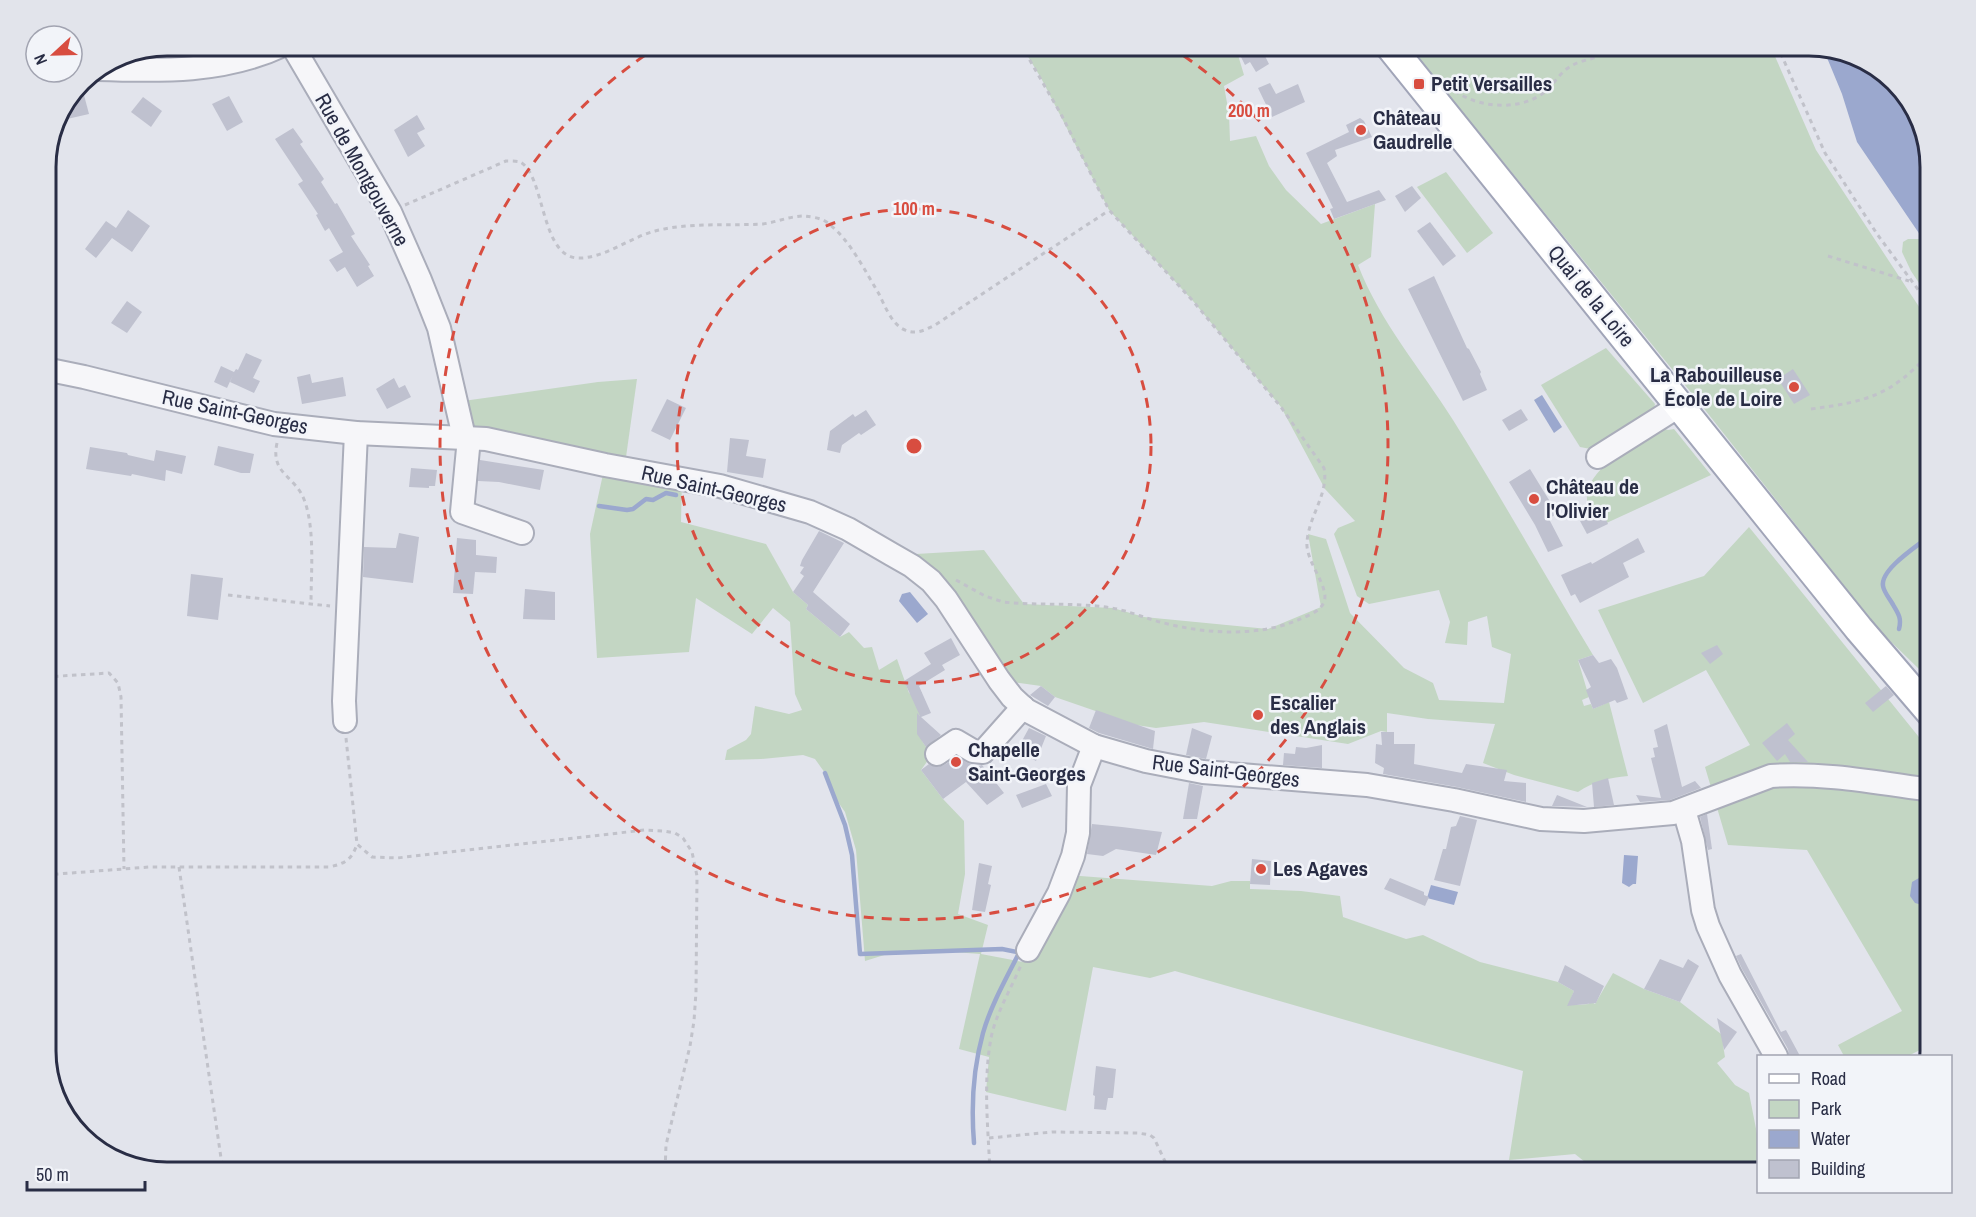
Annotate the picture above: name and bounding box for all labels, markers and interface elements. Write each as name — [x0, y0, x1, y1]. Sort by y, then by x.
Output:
north arrow — [24, 24, 84, 84]
text: N — [28, 51, 52, 68]
place label: Petit Versailles — [1431, 69, 1552, 98]
marker: Petit Versailles — [1412, 77, 1426, 91]
street label: Rue de Montgouverne — [308, 88, 416, 251]
text: 200 m — [1228, 98, 1270, 123]
place label: Château Gaudrelle — [1373, 103, 1452, 156]
marker: Château Gaudrelle — [1354, 123, 1368, 137]
text: 100 m — [893, 196, 935, 221]
street label: Quai de la Loire — [1541, 239, 1642, 353]
place label: La Rabouilleuse École de Loire — [1650, 360, 1782, 413]
marker: La Rabouilleuse École de Loire — [1787, 380, 1801, 394]
street label: Rue Saint-Georges — [160, 382, 311, 441]
centre of rings — [904, 436, 924, 456]
street label: Rue Saint-Georges — [639, 458, 790, 519]
place label: Château de l'Olivier — [1546, 472, 1639, 525]
marker: Château de l'Olivier — [1527, 492, 1541, 506]
place label: Escalier des Anglais — [1270, 688, 1366, 741]
marker: Escalier des Anglais — [1251, 708, 1265, 722]
place label: Chapelle Saint-Georges — [968, 735, 1086, 788]
street label: Rue Saint-Georges — [1151, 747, 1301, 794]
marker: Chapelle Saint-Georges — [949, 755, 963, 769]
place label: Les Agaves — [1273, 854, 1368, 883]
marker: Les Agaves — [1254, 862, 1268, 876]
legend — [1757, 1055, 1952, 1193]
text: Road — [1811, 1066, 1846, 1091]
text: Park — [1811, 1096, 1842, 1121]
text: Water — [1811, 1126, 1850, 1151]
scale bar — [27, 1154, 146, 1192]
text: Building — [1811, 1156, 1866, 1181]
text: 50 m — [36, 1162, 69, 1187]

